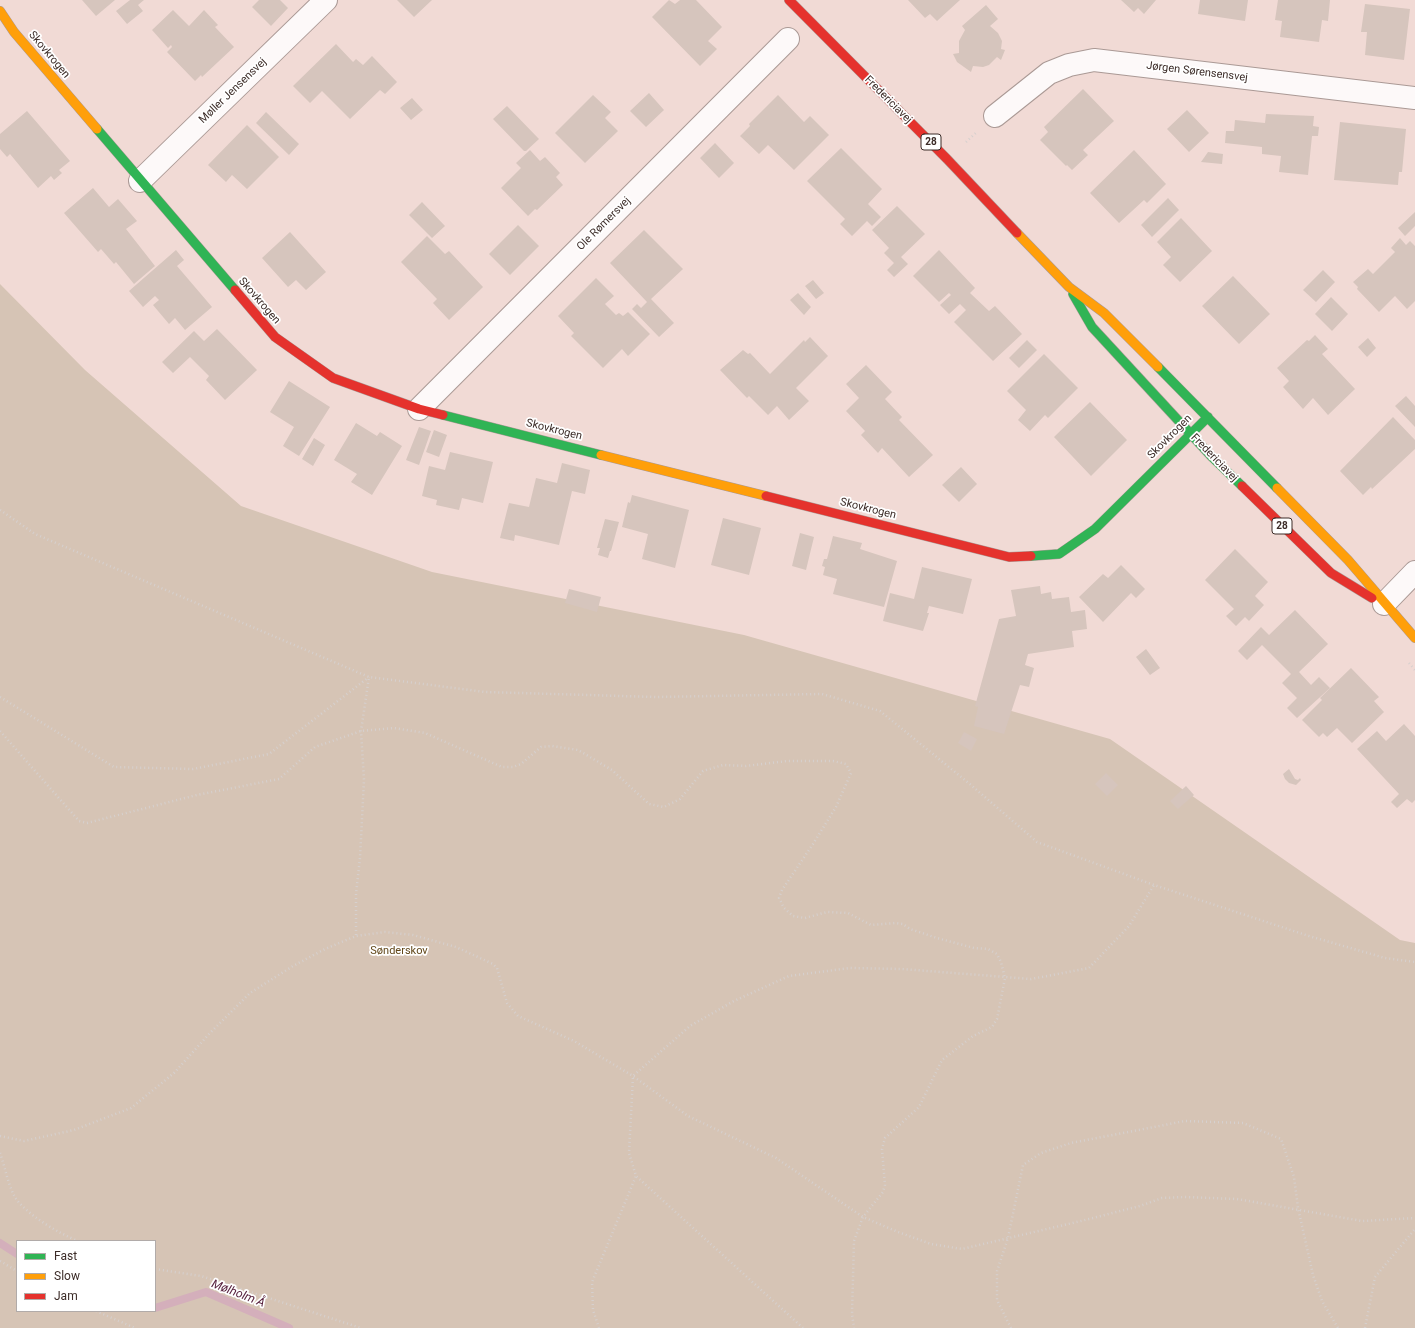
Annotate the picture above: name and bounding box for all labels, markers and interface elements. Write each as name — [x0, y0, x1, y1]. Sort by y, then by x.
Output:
street label: Skovkrogen — [26, 29, 72, 81]
street label: Møller Jensensvej — [197, 56, 269, 126]
street label: Jørgen Sørensensvej — [1146, 59, 1248, 85]
street label: Fredericiavej — [861, 73, 915, 127]
road number: 28 — [921, 134, 941, 150]
street label: Ole Rømersvej — [574, 194, 634, 254]
street label: Skovkrogen — [235, 275, 283, 327]
street label: Skovkrogen — [1145, 412, 1195, 462]
street label: Skovkrogen — [525, 417, 583, 443]
street label: Fredericiavej — [1188, 431, 1240, 485]
street label: Skovkrogen — [839, 496, 897, 522]
road number: 28 — [1272, 518, 1292, 534]
park label: Sønderskov — [370, 944, 428, 958]
legend — [16, 1240, 156, 1312]
text: Fast — [54, 1249, 77, 1263]
text: Slow — [54, 1269, 80, 1283]
water label: Mølholm Å — [209, 1277, 267, 1311]
text: Jam — [54, 1289, 78, 1303]

